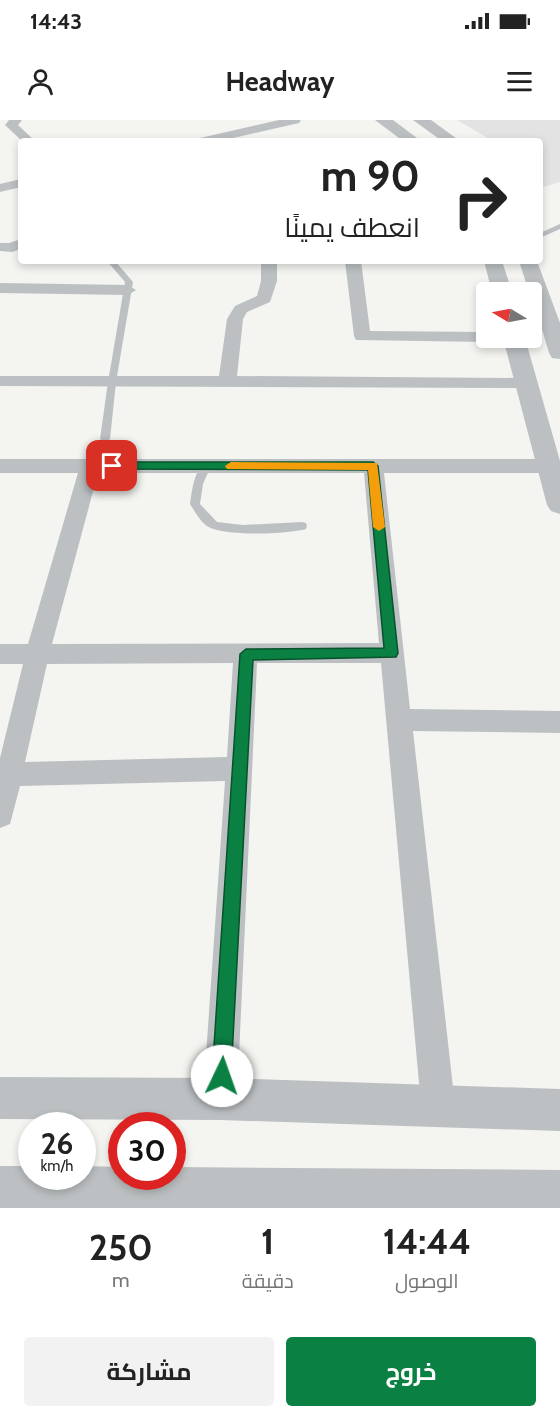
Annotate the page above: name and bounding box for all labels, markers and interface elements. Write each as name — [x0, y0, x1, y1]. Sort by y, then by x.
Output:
text: 14:43 — [30, 8, 82, 35]
icon: person — [24, 65, 57, 98]
text: Headway — [226, 65, 335, 98]
icon: menu — [503, 65, 536, 98]
text: 90 m — [321, 150, 420, 202]
icon: right — [441, 162, 519, 240]
text: انعطف يمينًا — [284, 211, 420, 244]
north arrow — [476, 282, 542, 348]
map controls — [476, 282, 542, 348]
pin — [86, 440, 137, 491]
icon: arrive — [95, 449, 128, 482]
position arrow — [190, 1044, 254, 1108]
speed limit sign: 30 — [108, 1112, 186, 1190]
text: 26 — [41, 1125, 73, 1162]
text: km/h — [41, 1157, 73, 1175]
text: 1 — [261, 1219, 274, 1263]
text: 14:44 — [383, 1219, 471, 1263]
text: 250 — [89, 1225, 153, 1269]
text: m — [112, 1268, 130, 1292]
text: دقيقة — [242, 1269, 294, 1293]
text: الوصول — [395, 1269, 459, 1293]
button: مشاركة — [24, 1337, 274, 1406]
button: خروج — [286, 1337, 536, 1406]

